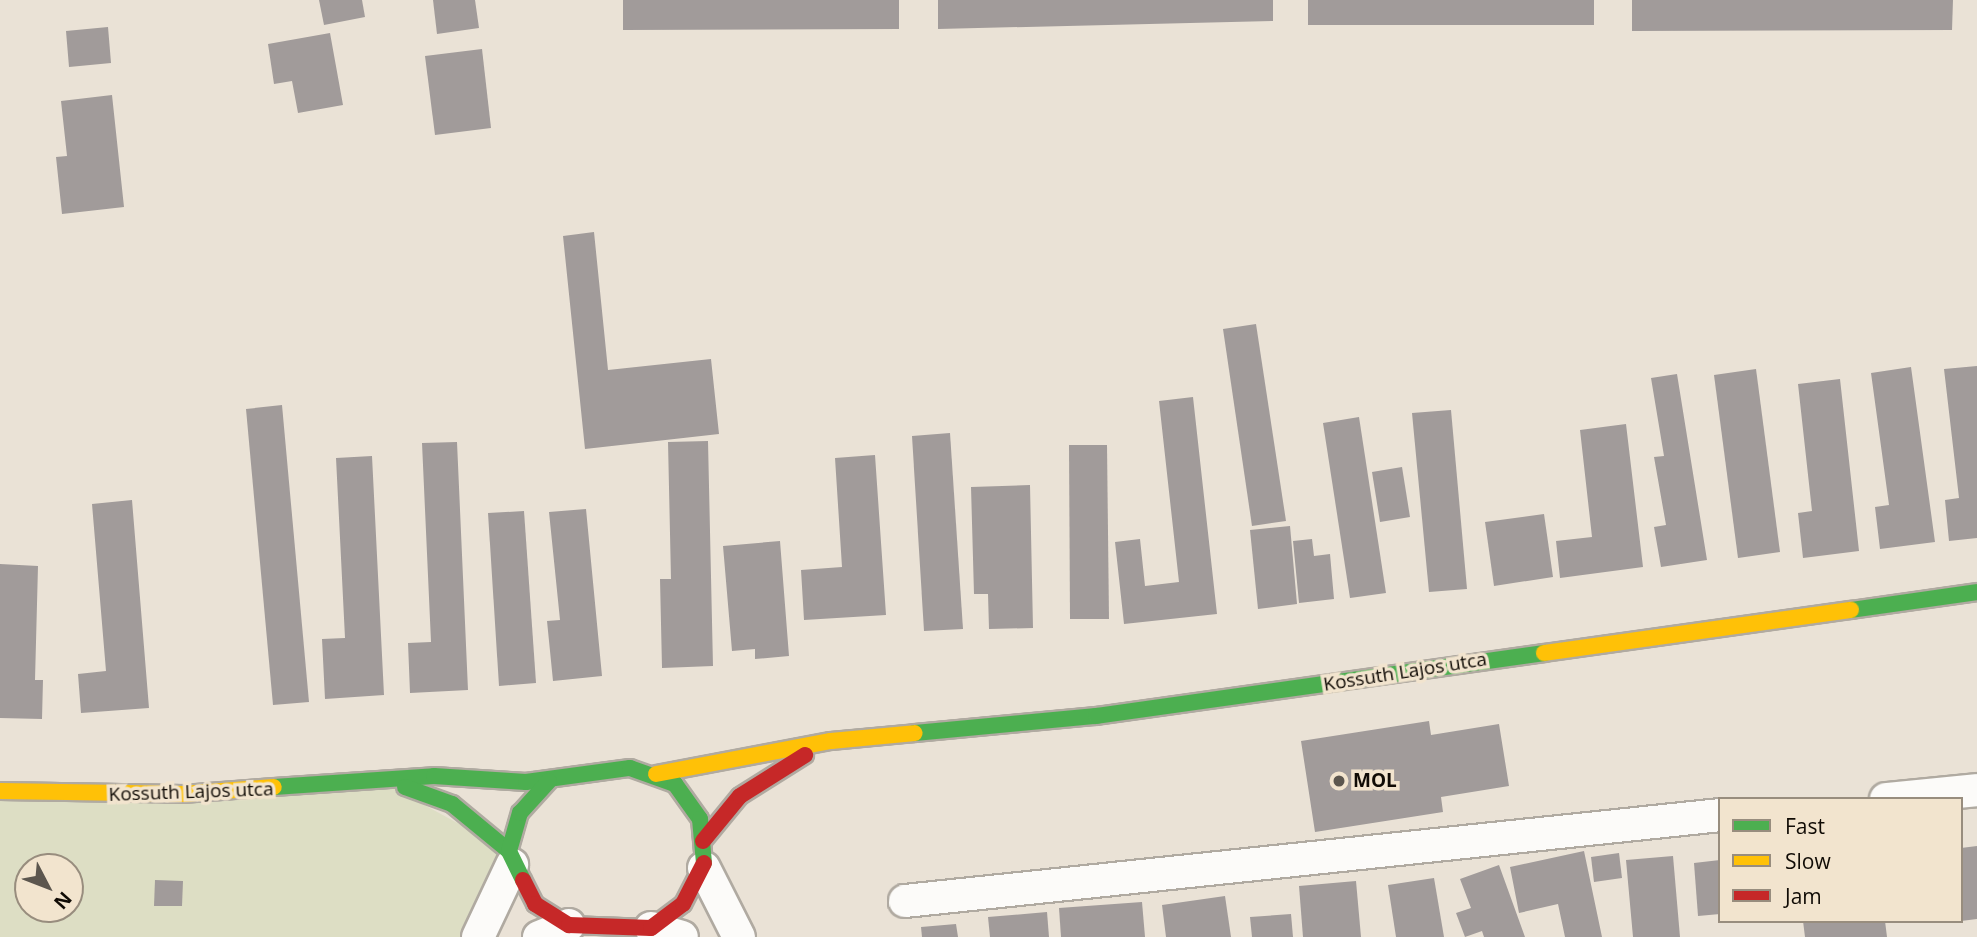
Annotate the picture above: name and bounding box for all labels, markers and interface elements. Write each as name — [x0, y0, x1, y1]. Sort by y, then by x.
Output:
street label: Kossuth Lajos utca — [1322, 648, 1488, 696]
place label: MOL — [1353, 770, 1397, 792]
marker: MOL — [1331, 773, 1347, 789]
street label: Kossuth Lajos utca — [108, 778, 274, 806]
legend — [1718, 797, 1963, 923]
text: Fast — [1785, 812, 1825, 840]
text: Slow — [1785, 847, 1831, 875]
north arrow — [14, 853, 84, 923]
text: Jam — [1785, 882, 1822, 910]
text: N — [48, 886, 78, 915]

